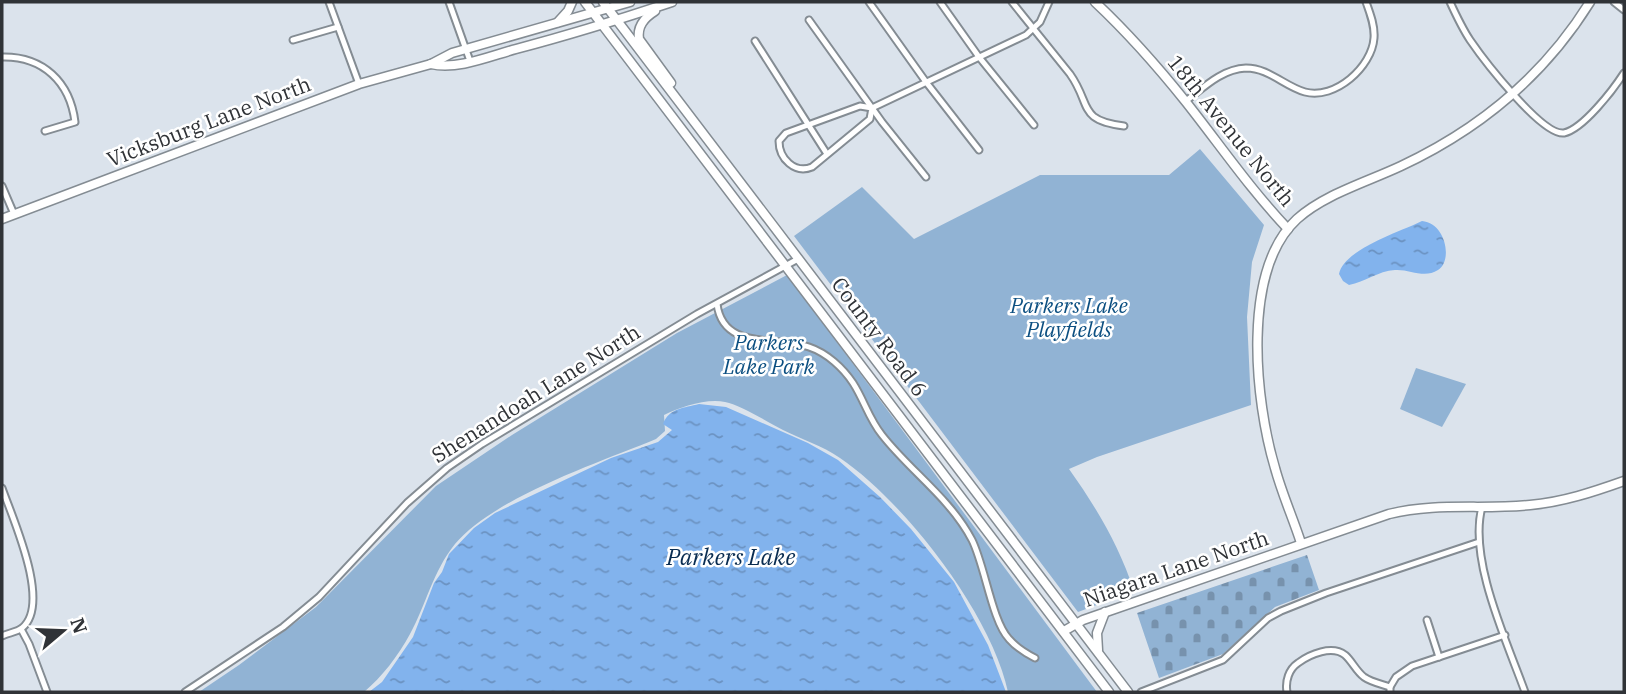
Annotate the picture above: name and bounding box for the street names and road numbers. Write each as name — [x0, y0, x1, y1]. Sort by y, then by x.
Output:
street label: 18th Avenue North — [1162, 49, 1302, 212]
street label: Vicksburg Lane North — [103, 69, 315, 173]
street label: County Road 6 — [826, 271, 934, 402]
street label: Shenandoah Lane North — [426, 317, 645, 469]
street label: Niagara Lane North — [1079, 523, 1272, 613]

